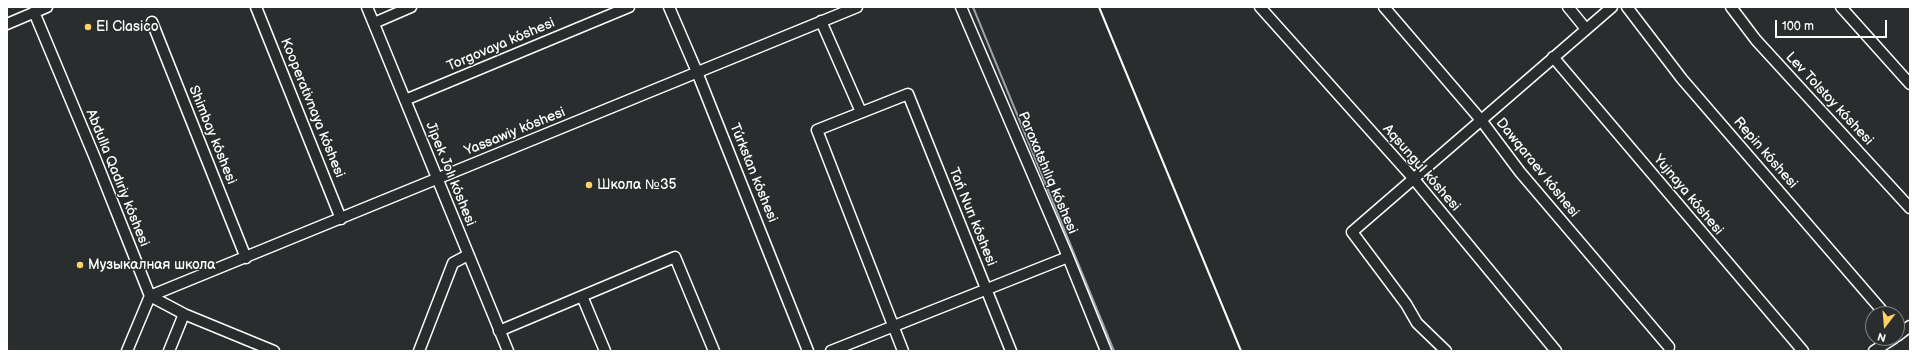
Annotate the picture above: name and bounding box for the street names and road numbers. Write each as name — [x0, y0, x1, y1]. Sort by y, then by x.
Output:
street label: Torgovaya kóshesi — [445, 15, 557, 75]
street label: Kooperativnaya kóshesi — [276, 36, 348, 180]
street label: Lev Tolstoy kóshesi — [1782, 49, 1876, 149]
street label: Shimbay kóshesi — [185, 83, 239, 187]
street label: Yassawiy kóshesi — [462, 104, 568, 160]
street label: Abdulla Qadıriy kóshesi — [82, 107, 152, 249]
street label: Paraxatshılıq kóshesi — [1014, 109, 1080, 237]
street label: Repin kóshesi — [1729, 114, 1801, 192]
street label: Dawqaraev kóshesi — [1492, 115, 1582, 221]
street label: Jipek Jolı kóshesi — [421, 119, 479, 229]
street label: Túrkstan kóshesi — [726, 121, 780, 225]
street label: Aqsungul kóshesi — [1379, 121, 1463, 215]
street label: Yujnaya kóshesi — [1649, 151, 1727, 239]
street label: Tań Nurı kóshesi — [945, 165, 999, 269]

